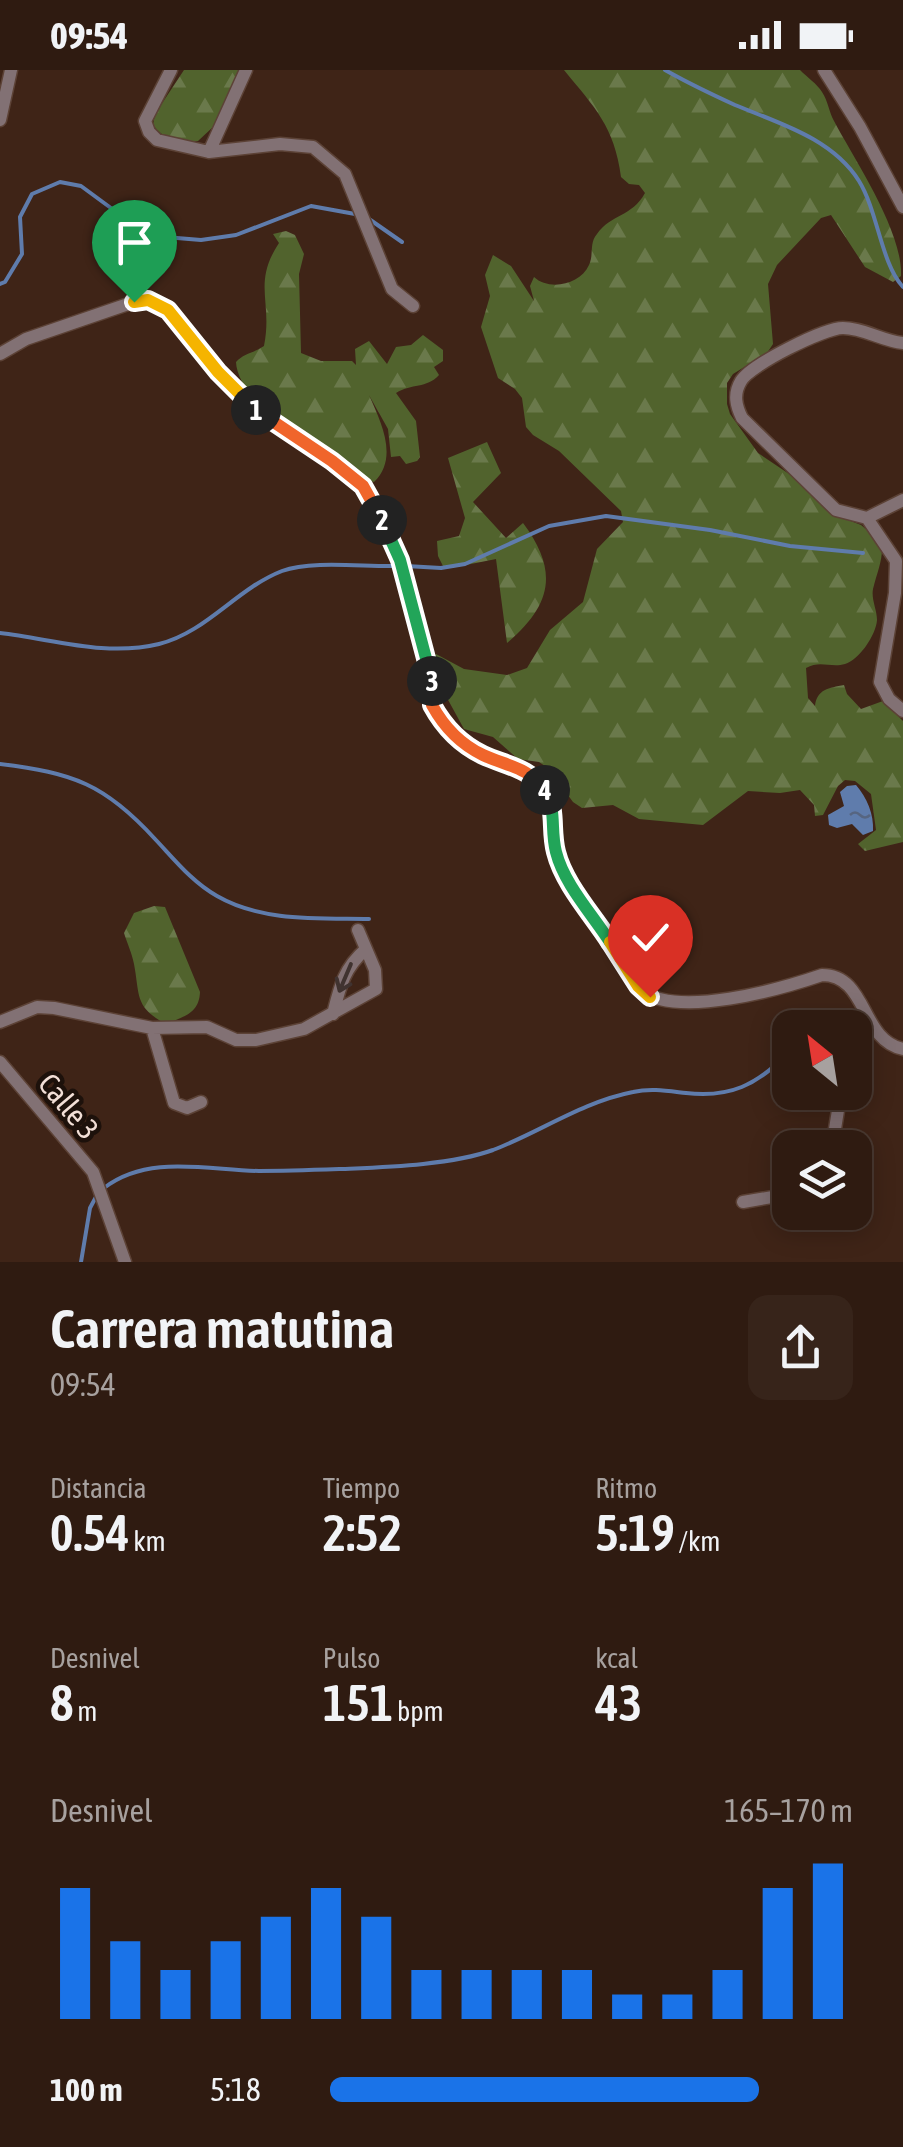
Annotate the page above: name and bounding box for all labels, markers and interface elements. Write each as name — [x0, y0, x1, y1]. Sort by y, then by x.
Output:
text: 09:54 — [50, 14, 128, 57]
pin — [92, 200, 177, 303]
icon: arrive — [107, 215, 162, 270]
pin: 1 — [231, 385, 281, 435]
text: 1 — [249, 394, 263, 426]
pin: 2 — [357, 495, 407, 545]
text: 2 — [375, 504, 389, 536]
pin: 3 — [407, 656, 457, 706]
text: 3 — [425, 665, 439, 697]
pin: 4 — [520, 765, 570, 815]
text: 4 — [538, 774, 552, 806]
pin — [608, 895, 693, 998]
icon: check — [623, 910, 678, 965]
one-way arrow — [334, 962, 352, 993]
north arrow — [772, 1010, 872, 1110]
map controls — [772, 1010, 872, 1230]
street label: Calle 3 — [32, 1066, 106, 1146]
button: layers — [772, 1130, 872, 1230]
button: share — [748, 1295, 853, 1400]
text: Carrera matutina — [50, 1297, 394, 1360]
text: 09:54 — [50, 1366, 116, 1403]
text: Distancia — [50, 1472, 147, 1504]
text: Tiempo — [323, 1472, 400, 1504]
text: Ritmo — [595, 1472, 657, 1504]
text: 0.54 — [50, 1504, 129, 1562]
text: 2:52 — [323, 1504, 402, 1562]
text: 5:19 — [595, 1504, 675, 1562]
text: km — [129, 1525, 166, 1557]
text: /km — [675, 1525, 721, 1557]
text: Desnivel — [50, 1642, 140, 1674]
text: Pulso — [323, 1642, 380, 1674]
text: kcal — [595, 1642, 638, 1674]
text: 8 — [50, 1674, 74, 1732]
text: 151 — [323, 1674, 393, 1732]
text: 43 — [595, 1674, 642, 1732]
text: m — [74, 1695, 98, 1727]
text: bpm — [393, 1695, 444, 1727]
text: Desnivel — [50, 1792, 153, 1829]
text: 165–170 m — [724, 1792, 853, 1829]
text: 100 m — [50, 2071, 123, 2108]
text: 5:18 — [210, 2071, 261, 2108]

